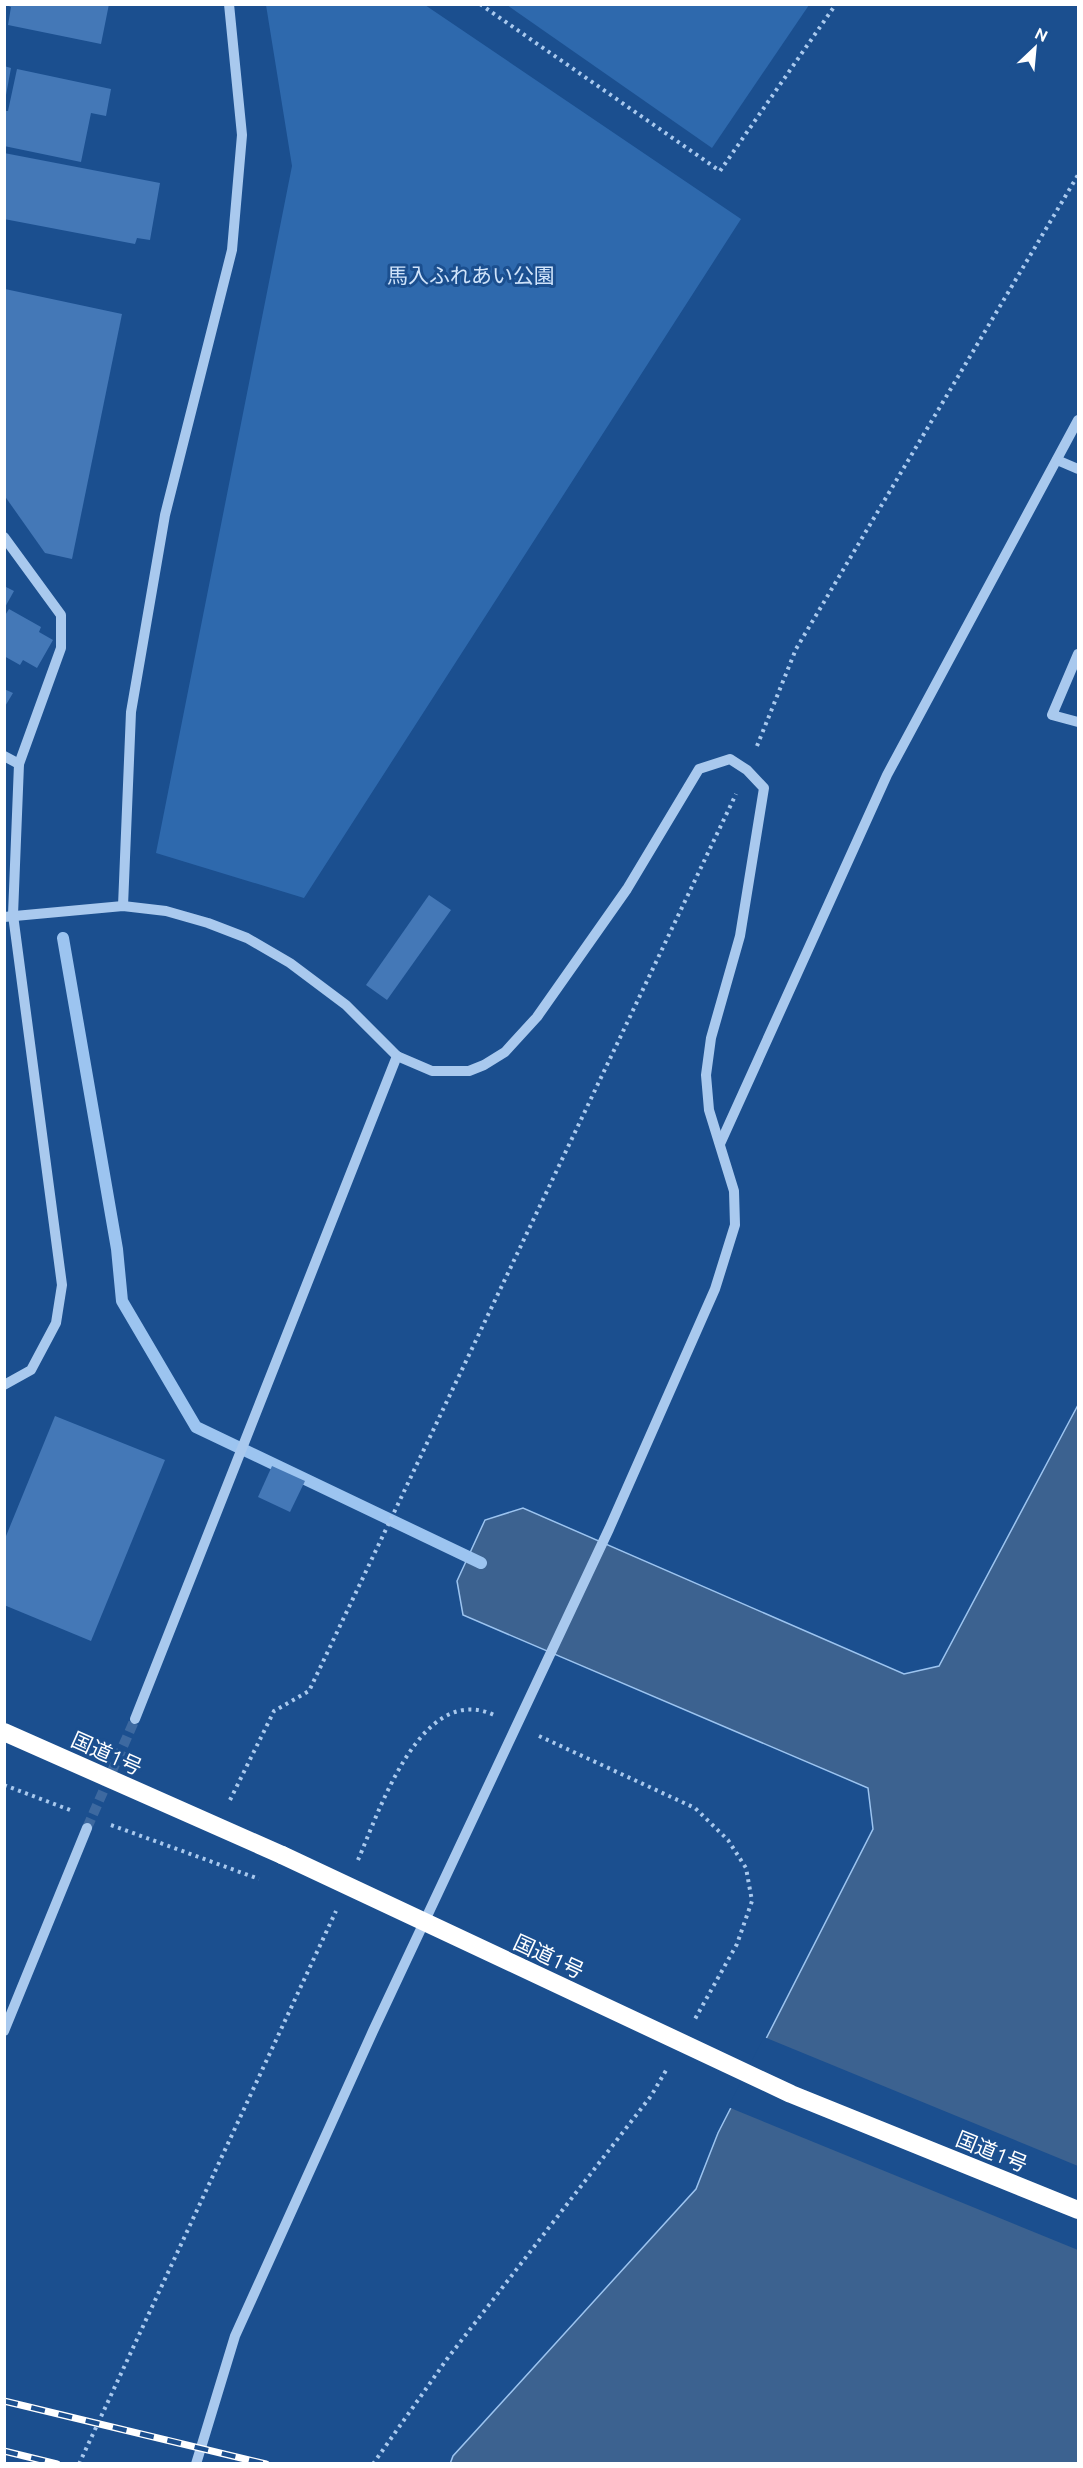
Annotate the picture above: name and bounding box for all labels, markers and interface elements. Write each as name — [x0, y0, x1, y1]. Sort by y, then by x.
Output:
north arrow — [1005, 18, 1065, 78]
text: N — [1032, 24, 1051, 45]
park label: 馬入ふれあい公園 — [387, 263, 555, 287]
street label: 国道1号 — [68, 1727, 146, 1779]
street label: 国道1号 — [510, 1929, 588, 1983]
street label: 国道1号 — [953, 2126, 1031, 2176]

